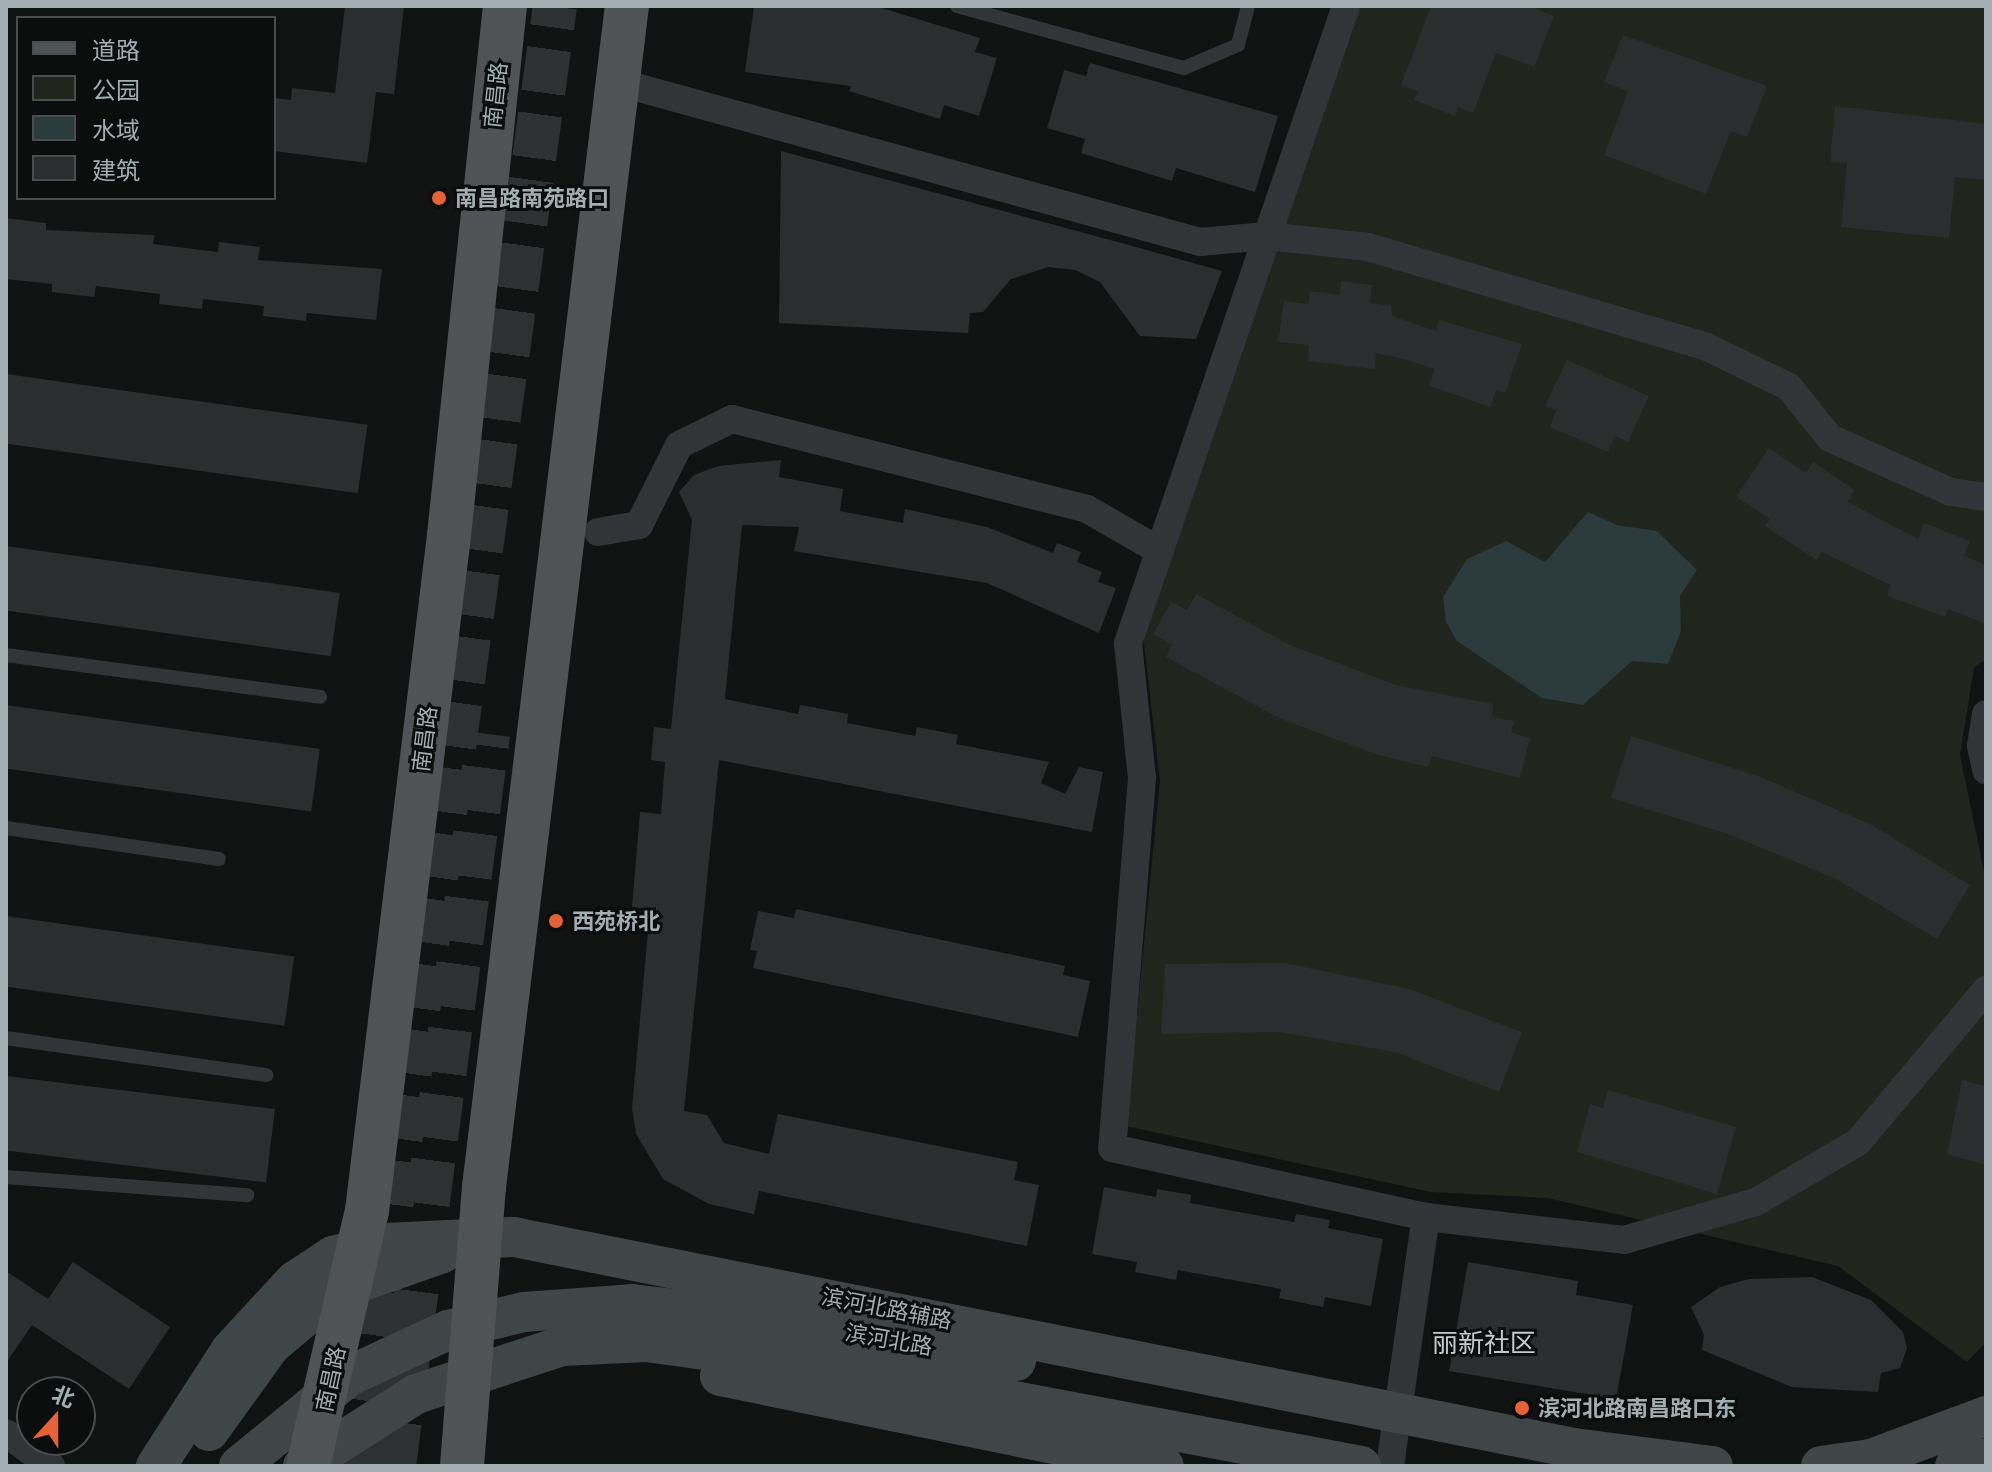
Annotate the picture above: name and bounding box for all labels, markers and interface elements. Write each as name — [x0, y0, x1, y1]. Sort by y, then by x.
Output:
legend — [16, 16, 276, 200]
text: 道路 — [92, 35, 140, 64]
street label: 南昌路 — [478, 61, 512, 129]
text: 公园 — [92, 75, 140, 104]
text: 水域 — [92, 115, 140, 144]
text: 建筑 — [92, 155, 140, 184]
place label: 南昌路南苑路口 — [455, 185, 609, 211]
marker: 南昌路南苑路口 — [430, 189, 448, 207]
street label: 南昌路 — [407, 705, 441, 773]
place label: 西苑桥北 — [572, 908, 660, 934]
marker: 西苑桥北 — [547, 912, 565, 930]
street label: 滨河北路辅路 — [820, 1282, 954, 1334]
street label: 滨河北路 — [843, 1318, 935, 1360]
district label: 丽新社区 — [1432, 1326, 1536, 1358]
street label: 南昌路 — [310, 1344, 350, 1414]
north arrow — [16, 1376, 96, 1456]
text: 北 — [49, 1379, 79, 1412]
place label: 滨河北路南昌路口东 — [1538, 1395, 1736, 1421]
marker: 滨河北路南昌路口东 — [1513, 1399, 1531, 1417]

